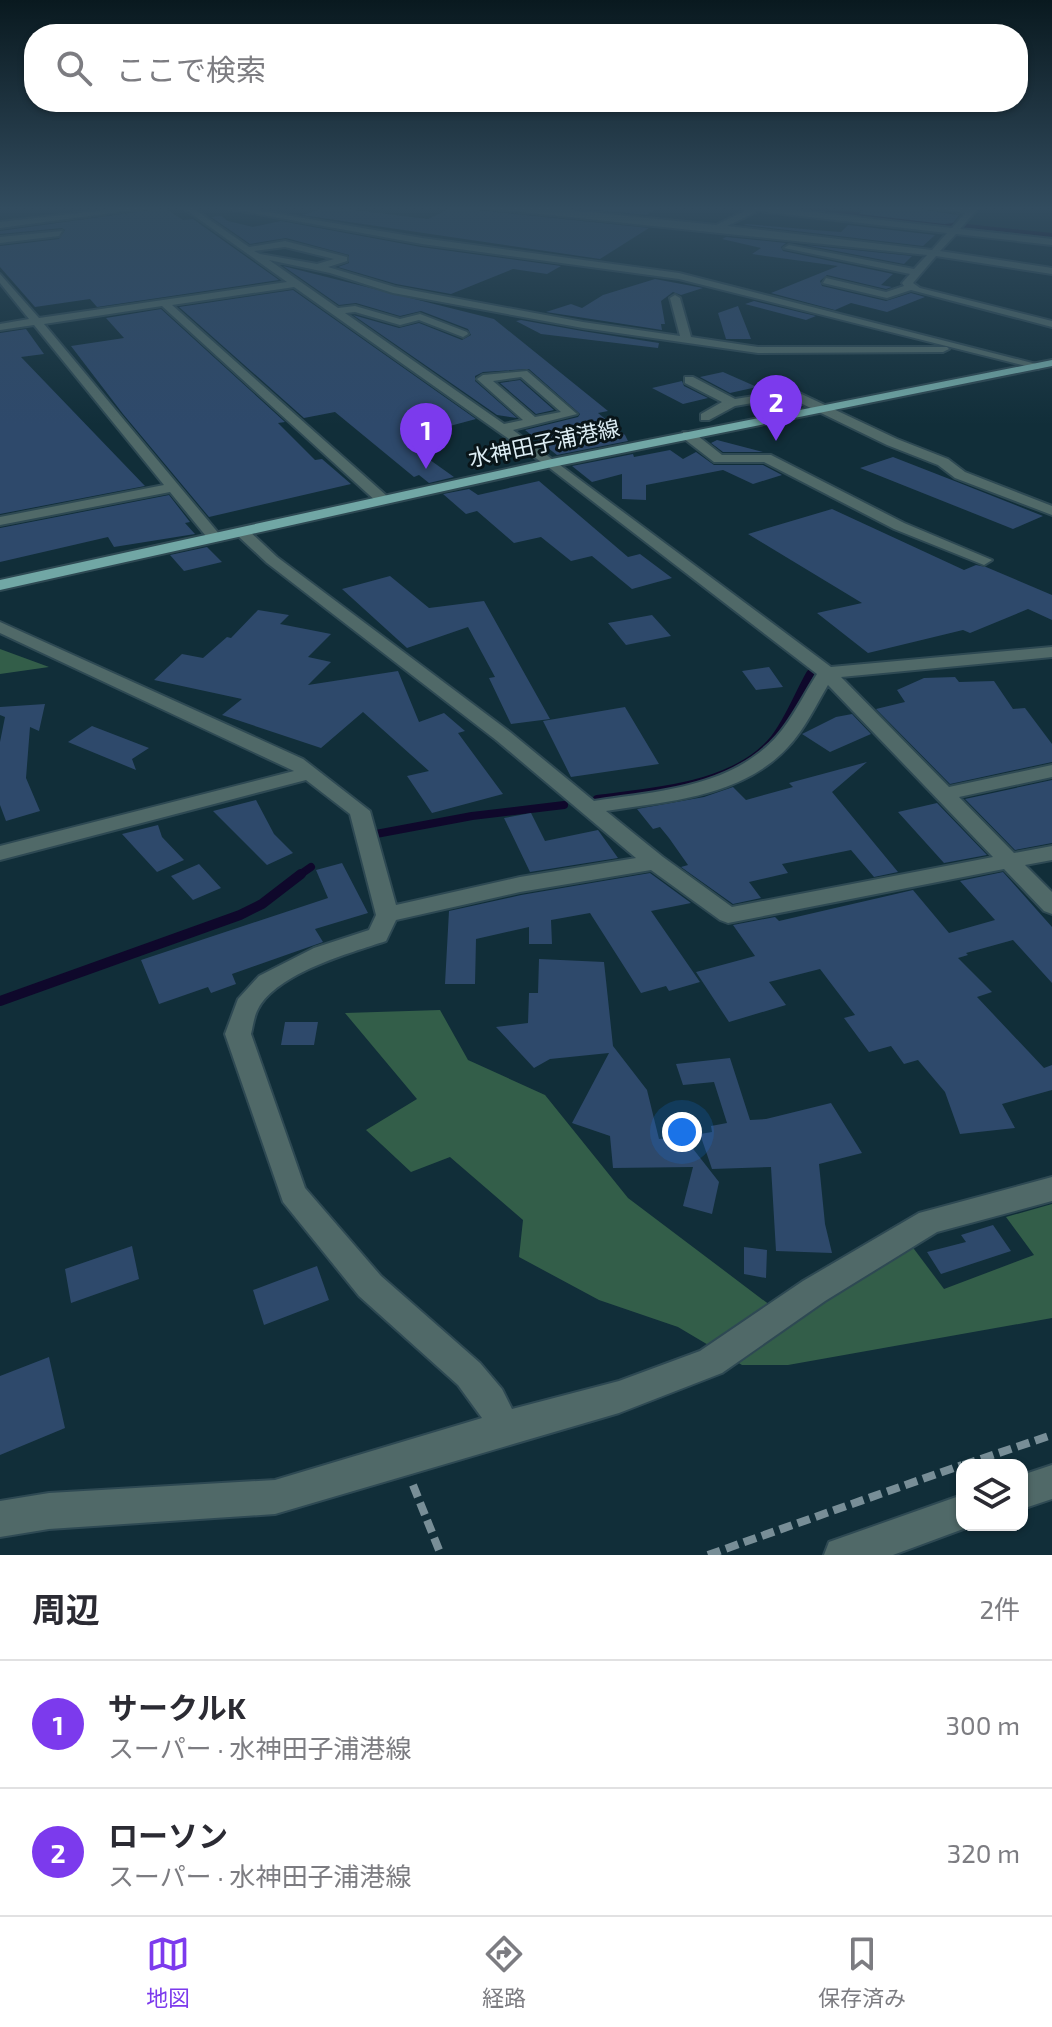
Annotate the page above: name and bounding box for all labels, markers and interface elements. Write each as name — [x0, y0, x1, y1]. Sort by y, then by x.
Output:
search box — [24, 24, 1028, 112]
icon: search — [52, 46, 96, 90]
text: ここで検索 — [116, 51, 266, 87]
pin: 2 — [750, 375, 802, 441]
pin: 1 — [400, 403, 452, 469]
street label: 水神田子浦港線 — [466, 413, 622, 471]
your location — [662, 1112, 702, 1152]
map controls — [956, 1459, 1028, 1531]
button: layers — [956, 1459, 1028, 1531]
text: 周辺 — [32, 1588, 100, 1629]
text: 2件 — [979, 1593, 1020, 1624]
text: サークルK — [108, 1689, 246, 1725]
text: 1 — [52, 1709, 64, 1740]
text: 300 m — [946, 1709, 1020, 1740]
text: スーパー · 水神田子浦港線 — [108, 1732, 411, 1763]
text: ローソン — [108, 1817, 228, 1853]
text: 2 — [50, 1837, 66, 1868]
text: 320 m — [947, 1837, 1020, 1868]
text: スーパー · 水神田子浦港線 — [108, 1860, 411, 1891]
tab: 地図 — [146, 1932, 190, 2012]
tab: 経路 — [482, 1932, 526, 2012]
tab: 保存済み — [818, 1932, 906, 2012]

